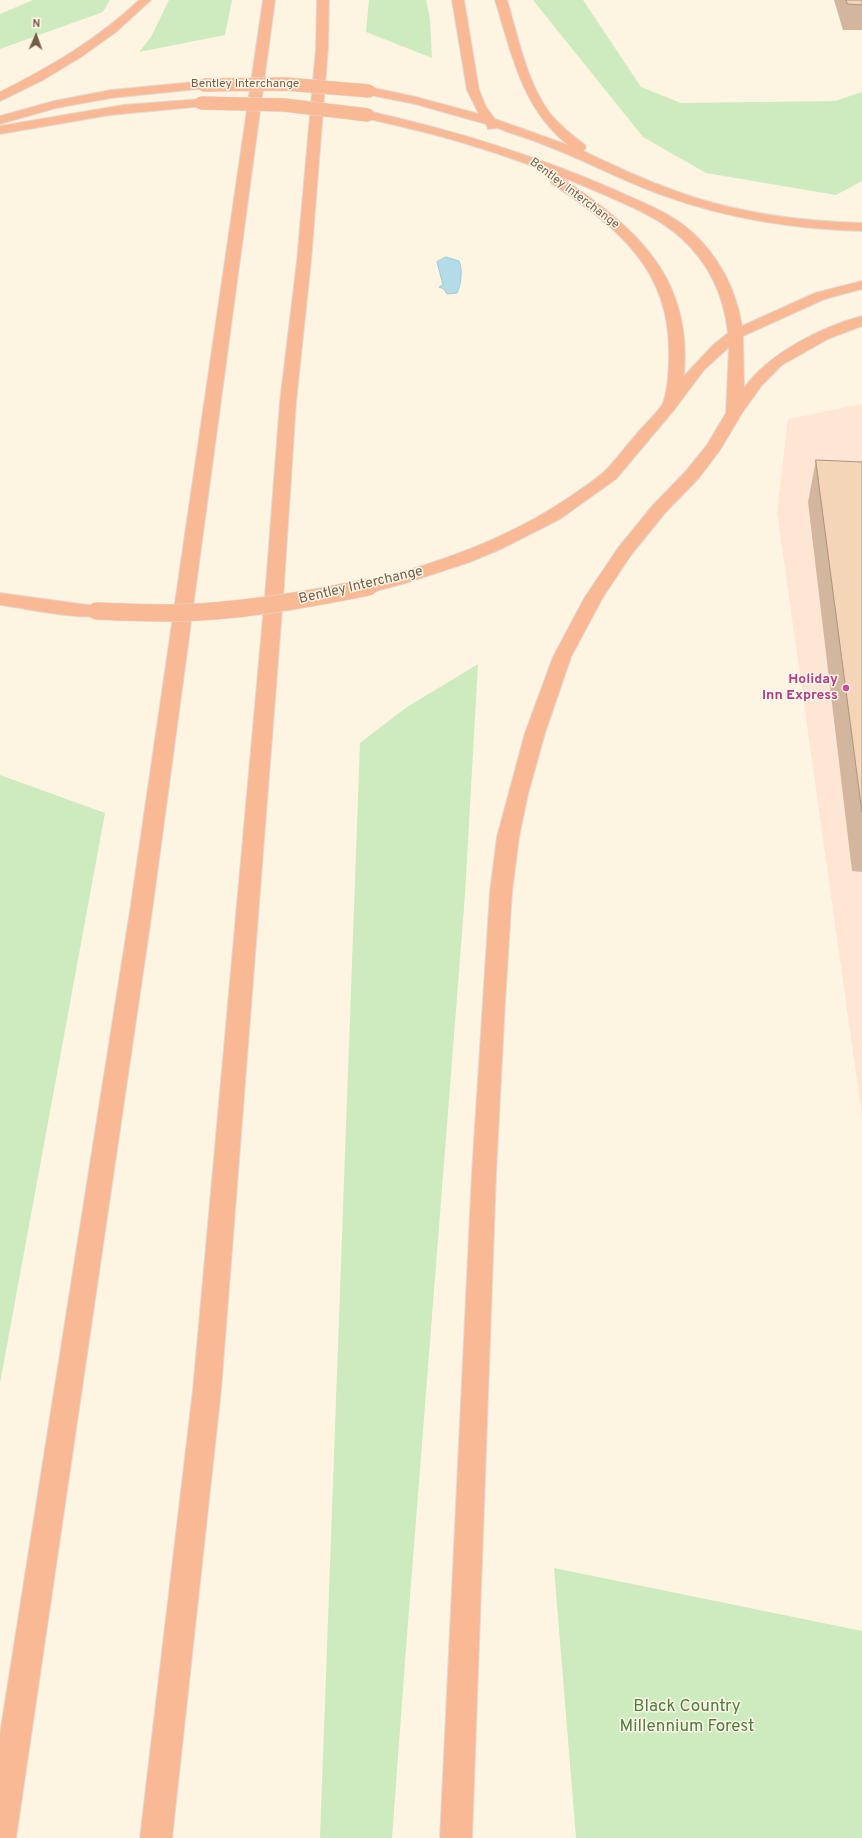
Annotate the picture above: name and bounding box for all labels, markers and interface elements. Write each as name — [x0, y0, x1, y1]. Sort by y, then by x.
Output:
north arrow — [16, 16, 56, 56]
text: N — [32, 17, 41, 31]
street label: Bentley Interchange — [191, 78, 299, 92]
street label: Bentley Interchange — [526, 156, 622, 232]
street label: Bentley Interchange — [297, 564, 425, 608]
place label: Holiday Inn Express — [762, 672, 838, 704]
marker: Holiday Inn Express — [841, 683, 851, 693]
park label: Black Country Millennium Forest — [620, 1698, 754, 1738]

